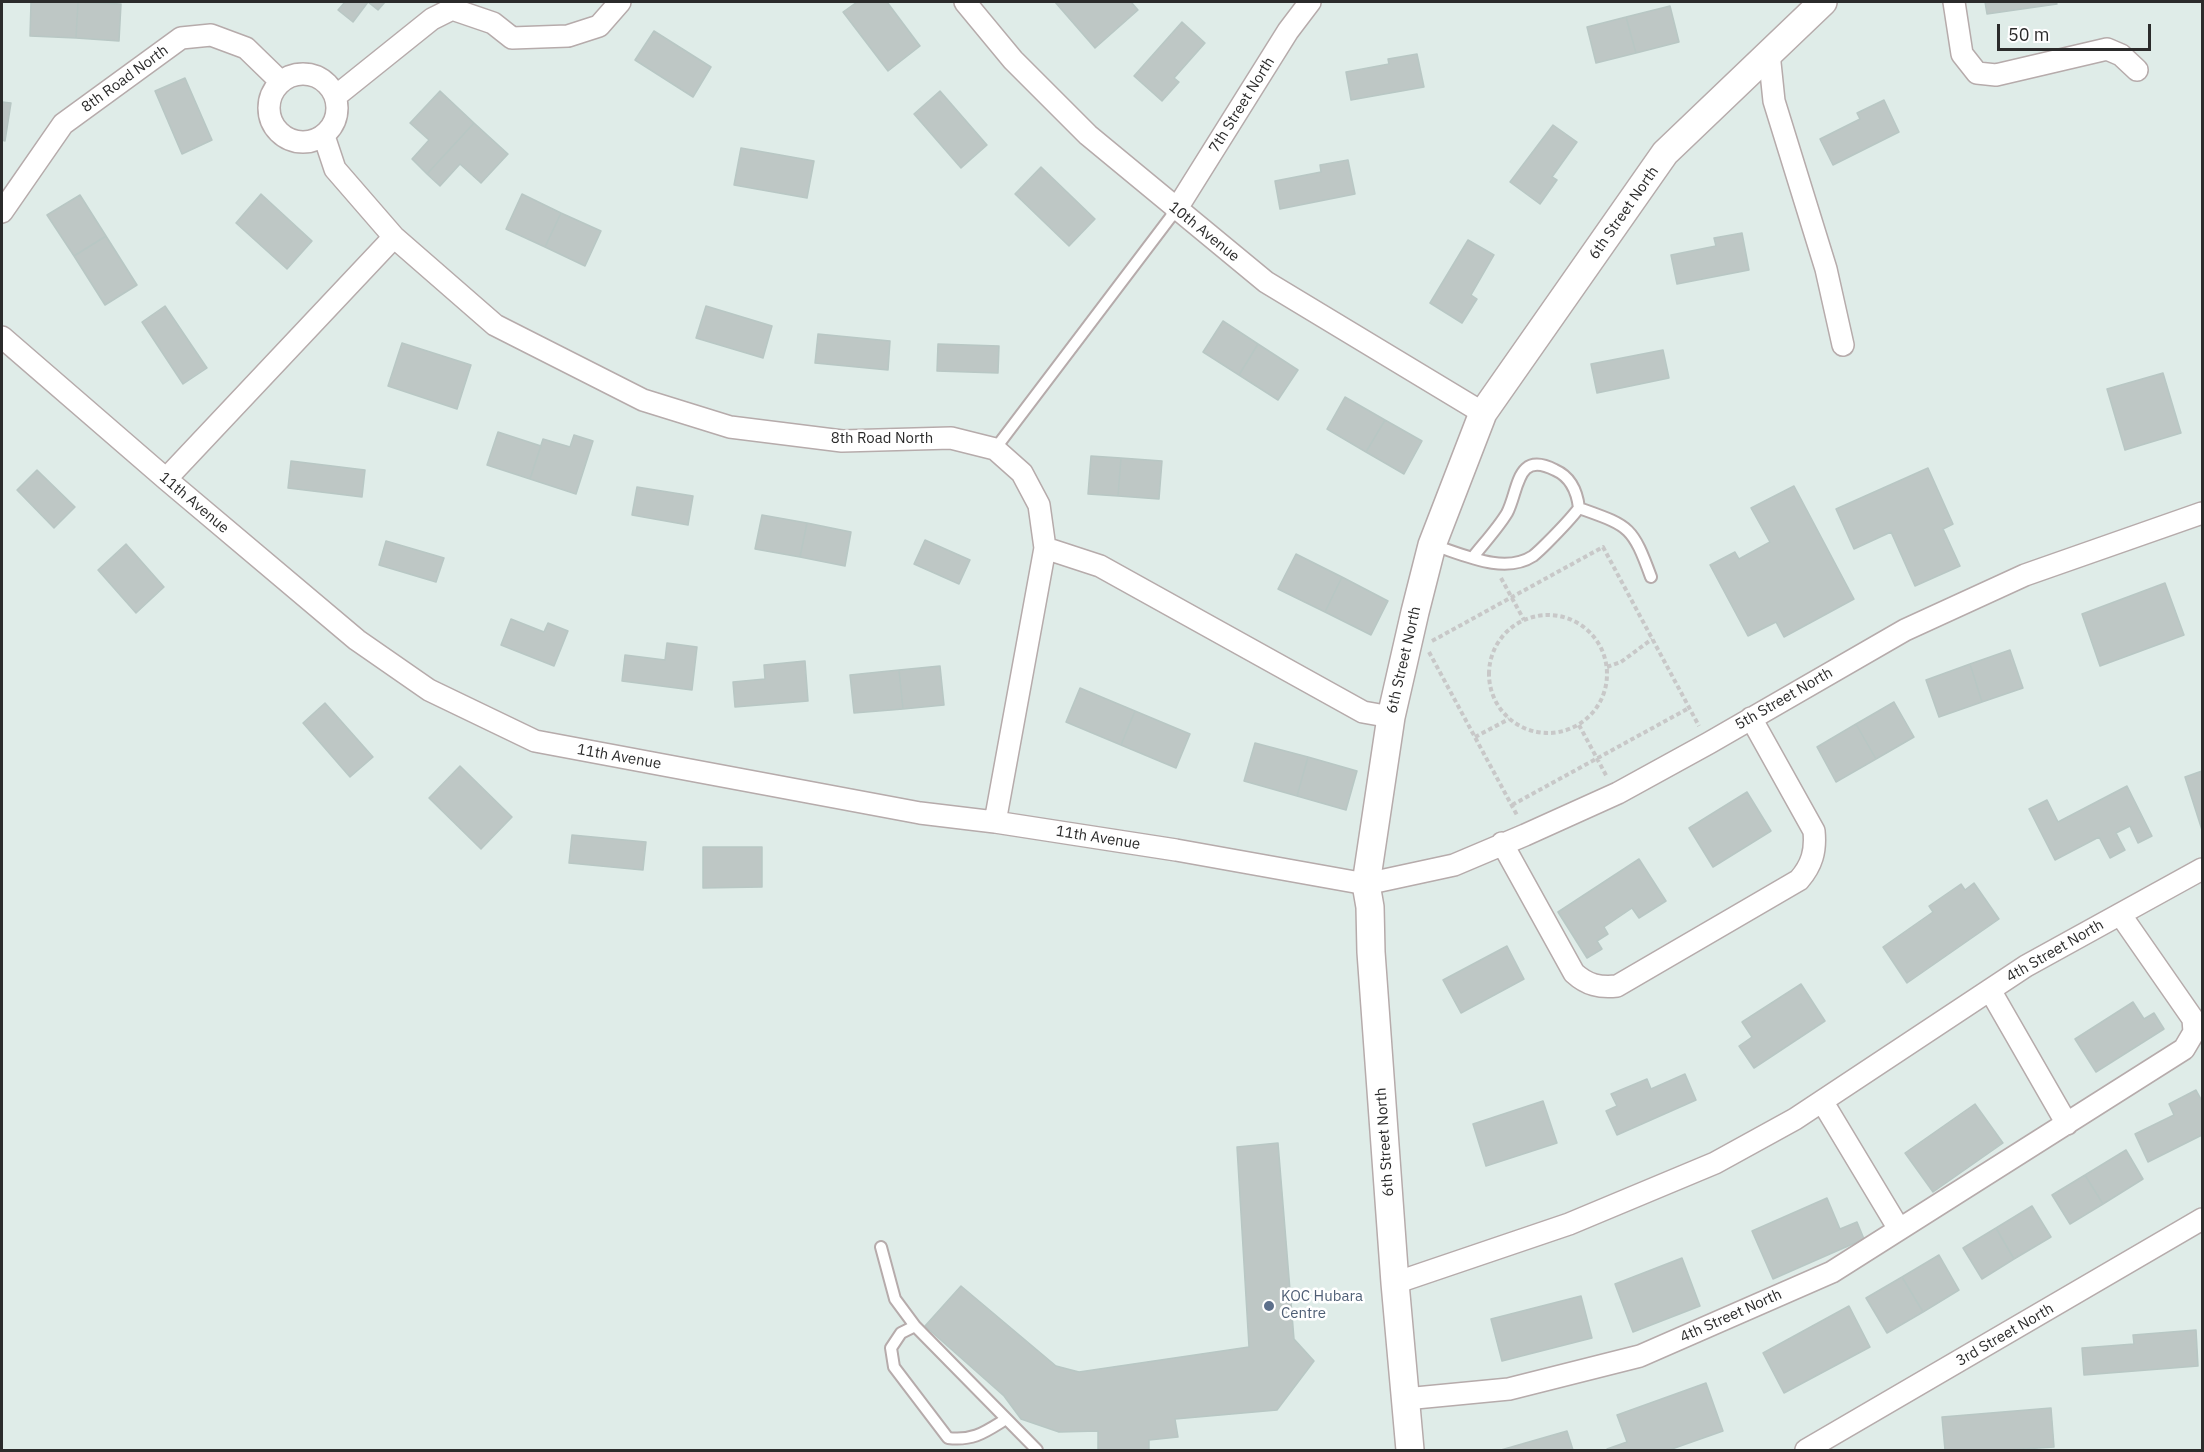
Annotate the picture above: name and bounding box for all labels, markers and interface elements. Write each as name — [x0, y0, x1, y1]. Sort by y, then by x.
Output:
scale bar — [2000, 12, 2154, 50]
text: 50 m — [2008, 23, 2050, 46]
street label: 8th Road North — [78, 42, 172, 116]
street label: 7th Street North — [1205, 54, 1279, 156]
street label: 6th Street North — [1585, 163, 1663, 263]
street label: 10th Avenue — [1165, 198, 1243, 266]
street label: 8th Road North — [831, 430, 933, 448]
street label: 11th Avenue — [156, 469, 232, 537]
street label: 6th Street North — [1383, 605, 1425, 715]
street label: 5th Street North — [1732, 664, 1836, 734]
street label: 11th Avenue — [575, 741, 663, 773]
street label: 11th Avenue — [1054, 822, 1142, 854]
street label: 4th Street North — [2003, 916, 2107, 986]
street label: 6th Street North — [1372, 1087, 1398, 1197]
street label: 4th Street North — [1677, 1286, 1785, 1346]
place label: KOC Hubara Centre — [1281, 1288, 1363, 1323]
marker: KOC Hubara Centre — [1262, 1299, 1276, 1313]
street label: 3rd Street North — [1953, 1300, 2057, 1370]

